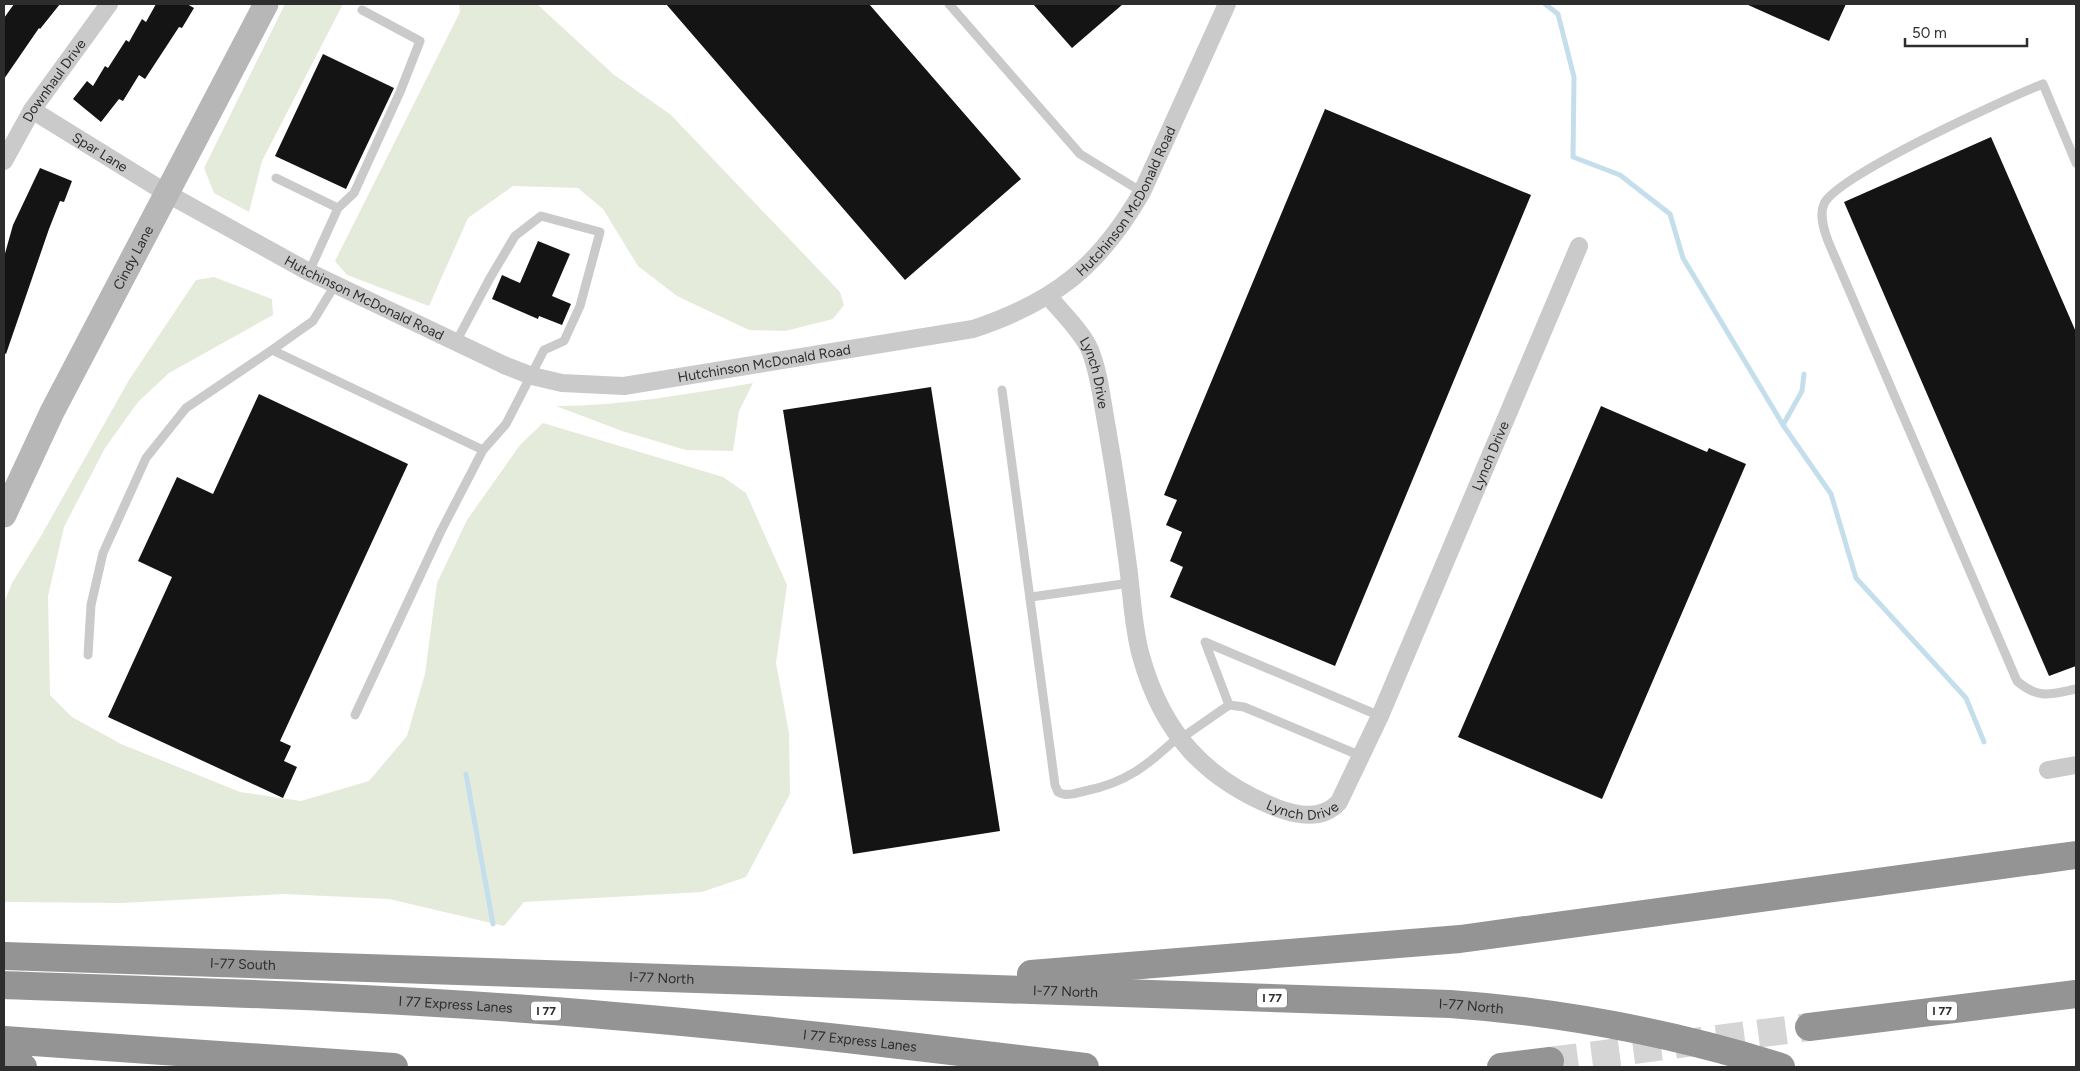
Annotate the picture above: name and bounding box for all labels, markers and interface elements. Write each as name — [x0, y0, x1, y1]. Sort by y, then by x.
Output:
scale bar — [1905, 15, 2028, 47]
text: 50 m — [1912, 24, 1947, 42]
street label: Downhaul Drive — [19, 35, 90, 125]
street label: Hutchinson McDonald Road — [1072, 123, 1179, 280]
street label: Spar Lane — [69, 128, 131, 176]
street label: Cindy Lane — [109, 222, 157, 293]
street label: Hutchinson McDonald Road — [282, 252, 447, 344]
street label: Lynch Drive — [1076, 334, 1112, 410]
street label: Hutchinson McDonald Road — [676, 341, 852, 386]
street label: Lynch Drive — [1468, 418, 1513, 493]
street label: Lynch Drive — [1264, 796, 1342, 823]
street label: I-77 South — [210, 954, 276, 974]
street label: I-77 North — [629, 968, 695, 987]
street label: I-77 North — [1033, 982, 1098, 1001]
road number: I 77 — [1257, 988, 1287, 1008]
street label: I 77 Express Lanes — [398, 992, 513, 1016]
street label: I-77 North — [1438, 995, 1505, 1017]
road number: I 77 — [531, 1001, 561, 1020]
road number: I 77 — [1927, 1001, 1957, 1020]
street label: I 77 Express Lanes — [802, 1026, 918, 1055]

